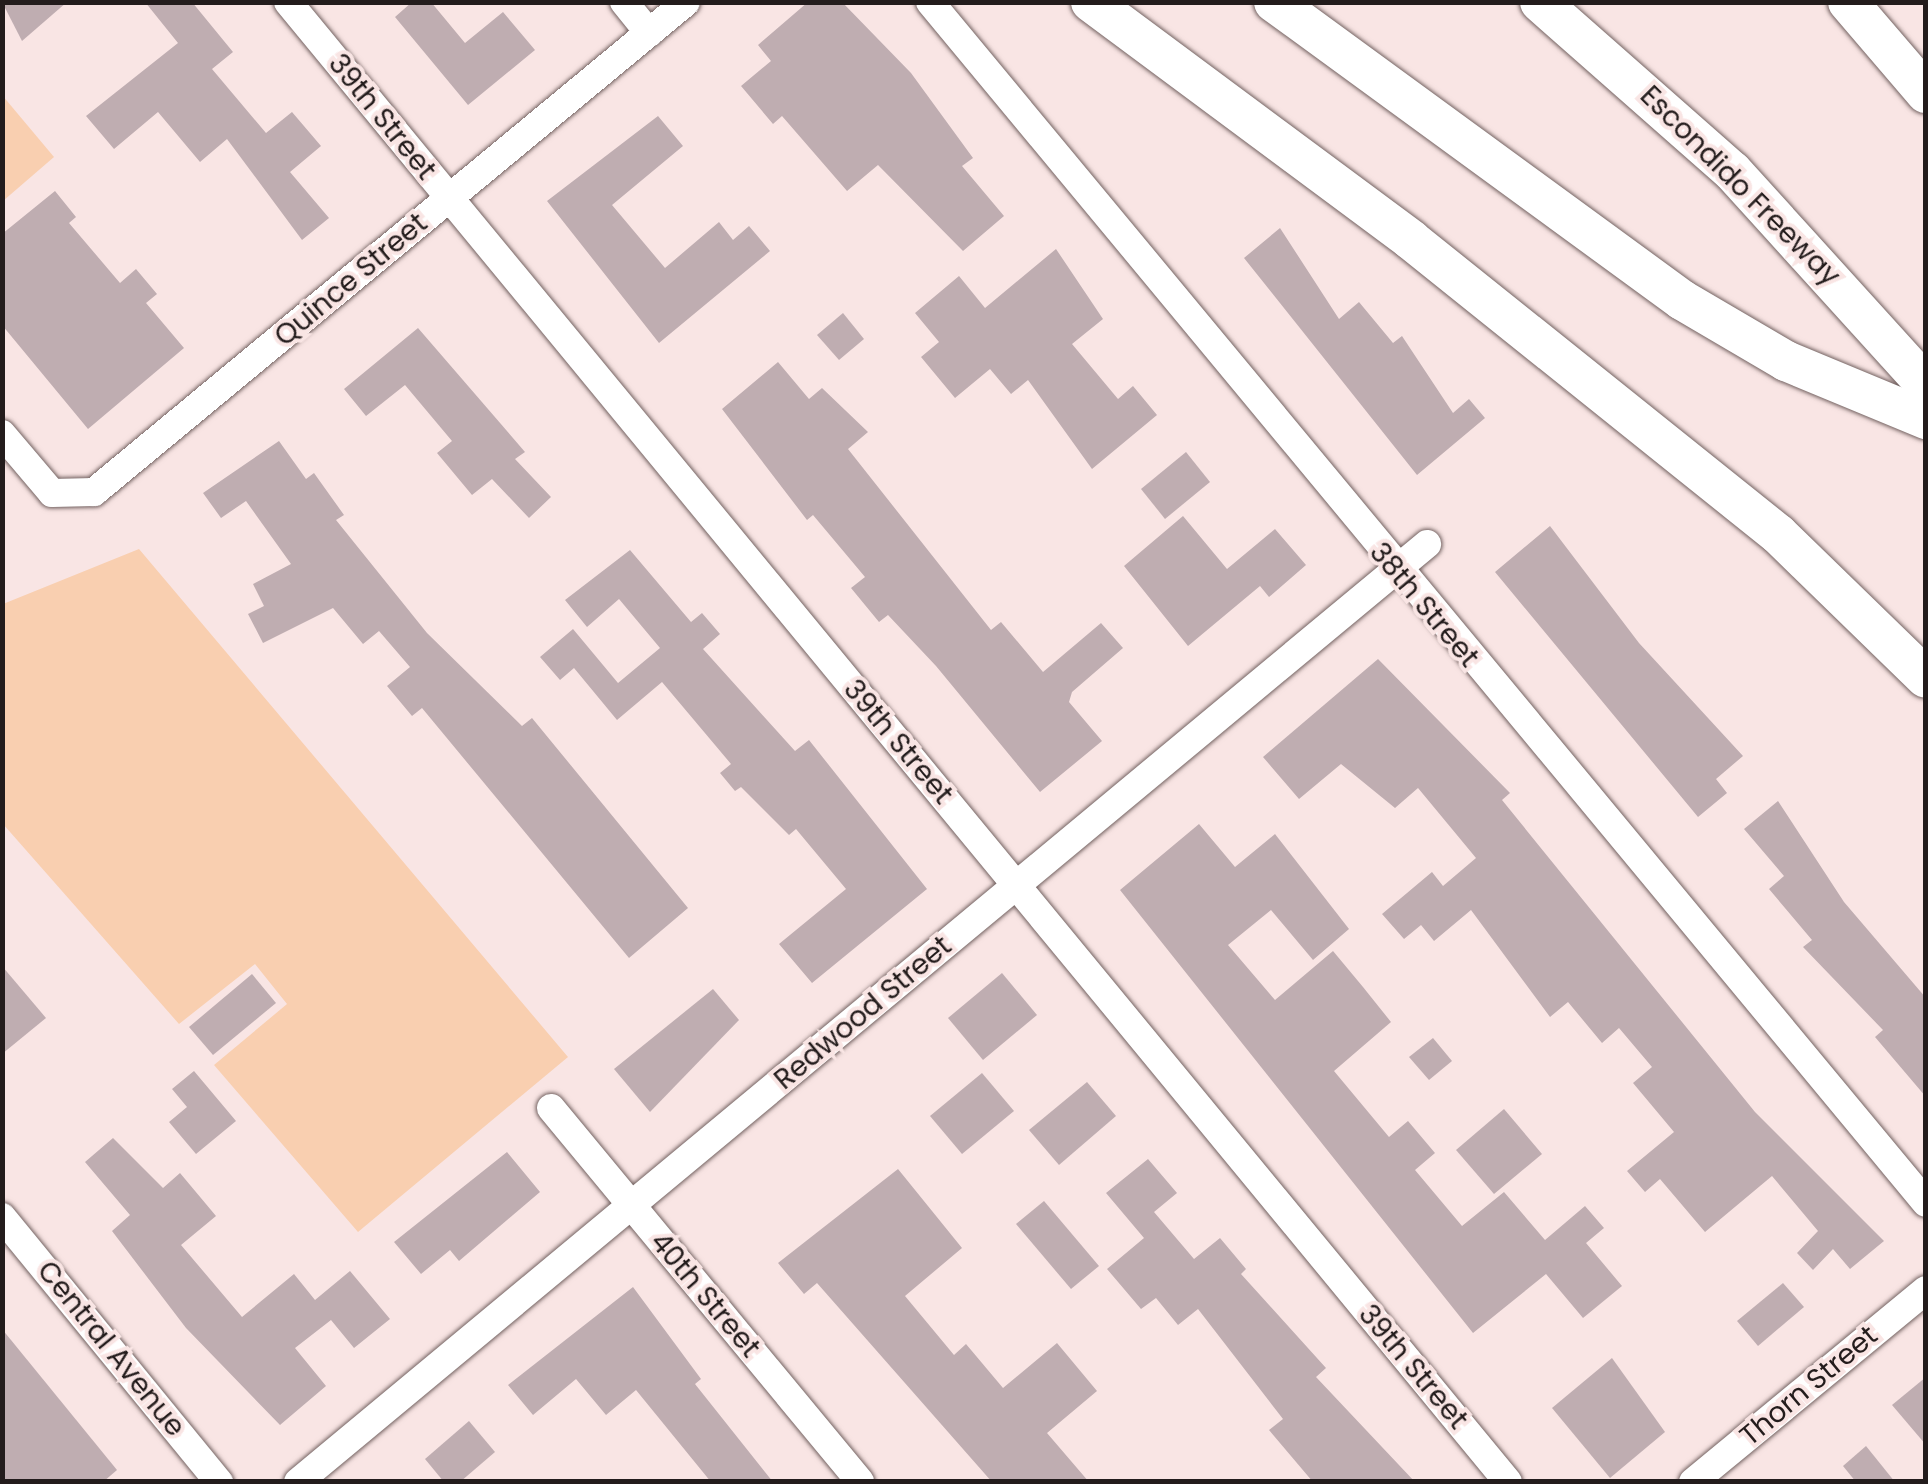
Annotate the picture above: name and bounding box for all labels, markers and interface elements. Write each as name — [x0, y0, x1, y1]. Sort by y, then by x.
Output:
street label: 39th Street — [321, 47, 443, 187]
street label: Escondido Freeway — [1633, 79, 1847, 293]
street label: Quince Street — [268, 207, 434, 353]
street label: 38th Street — [1362, 536, 1486, 674]
street label: 39th Street — [836, 673, 960, 811]
street label: Redwood Street — [768, 929, 958, 1097]
street label: 40th Street — [643, 1226, 767, 1364]
street label: Central Avenue — [30, 1255, 192, 1443]
street label: 39th Street — [1351, 1298, 1475, 1436]
street label: Thorn Street — [1734, 1319, 1884, 1453]

